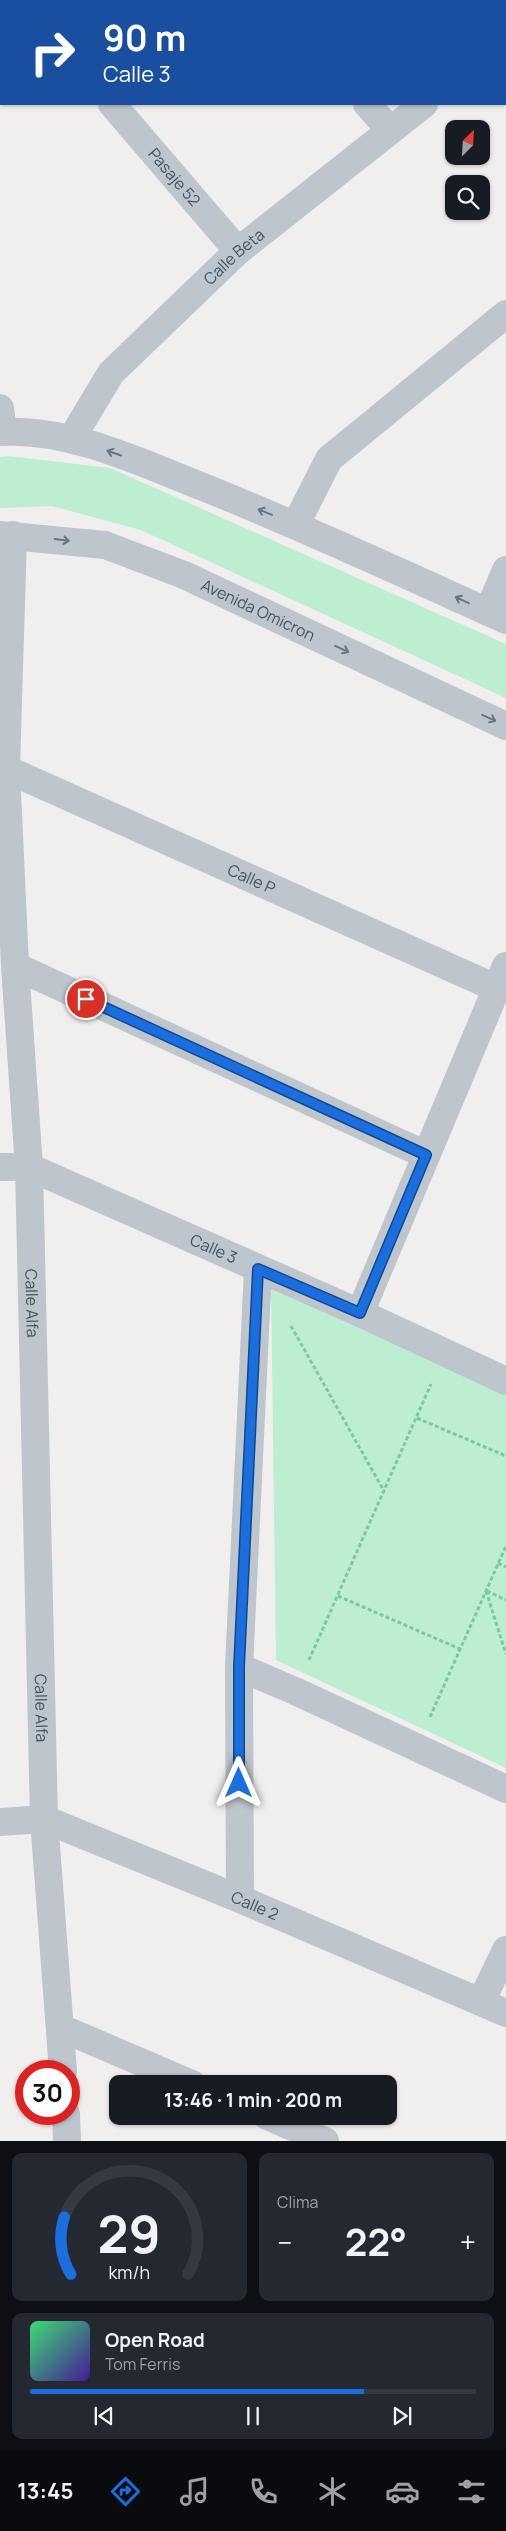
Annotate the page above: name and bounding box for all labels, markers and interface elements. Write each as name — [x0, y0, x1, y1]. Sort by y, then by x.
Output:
text: 90 m — [103, 14, 186, 62]
icon: right — [20, 20, 85, 85]
text: Calle 3 — [103, 59, 171, 89]
north arrow — [445, 120, 490, 165]
map controls — [445, 120, 490, 220]
street label: Pasaje 52 — [143, 143, 206, 211]
button: search — [445, 175, 490, 220]
street label: Calle Beta — [198, 223, 269, 290]
one-way arrow — [107, 448, 123, 457]
one-way arrow — [258, 507, 274, 516]
one-way arrow — [53, 535, 69, 545]
street label: Avenida Omicron — [198, 574, 319, 646]
one-way arrow — [455, 595, 470, 604]
one-way arrow — [334, 645, 349, 654]
one-way arrow — [481, 714, 496, 723]
street label: Calle P — [224, 859, 279, 899]
pin — [65, 978, 107, 1020]
icon: arrive — [72, 985, 100, 1013]
street label: Calle 3 — [187, 1229, 241, 1269]
street label: Calle Alfa — [20, 1269, 44, 1338]
street label: Calle Alfa — [30, 1674, 53, 1743]
position arrow — [212, 1756, 264, 1808]
street label: Calle 2 — [228, 1886, 282, 1925]
speed limit sign: 30 — [15, 2060, 80, 2125]
text: 13:46 · 1 min · 200 m — [164, 2087, 342, 2113]
text: Clima — [277, 2191, 318, 2213]
text: 29 — [98, 2198, 161, 2269]
text: 22° — [345, 2215, 407, 2267]
text: − — [277, 2223, 292, 2261]
text: + — [460, 2223, 476, 2261]
text: km/h — [109, 2260, 150, 2284]
text: Open Road — [105, 2327, 205, 2353]
text: Tom Ferris — [105, 2353, 180, 2375]
icon: previous — [90, 2402, 118, 2430]
icon: pause — [239, 2402, 267, 2430]
icon: next — [388, 2402, 416, 2430]
icon: directions — [108, 2474, 143, 2509]
icon: music — [177, 2474, 212, 2509]
icon: phone — [246, 2474, 281, 2509]
icon: climate — [315, 2474, 350, 2509]
icon: car — [385, 2474, 420, 2509]
icon: filters — [454, 2474, 489, 2509]
text: 13:45 — [17, 2476, 73, 2506]

